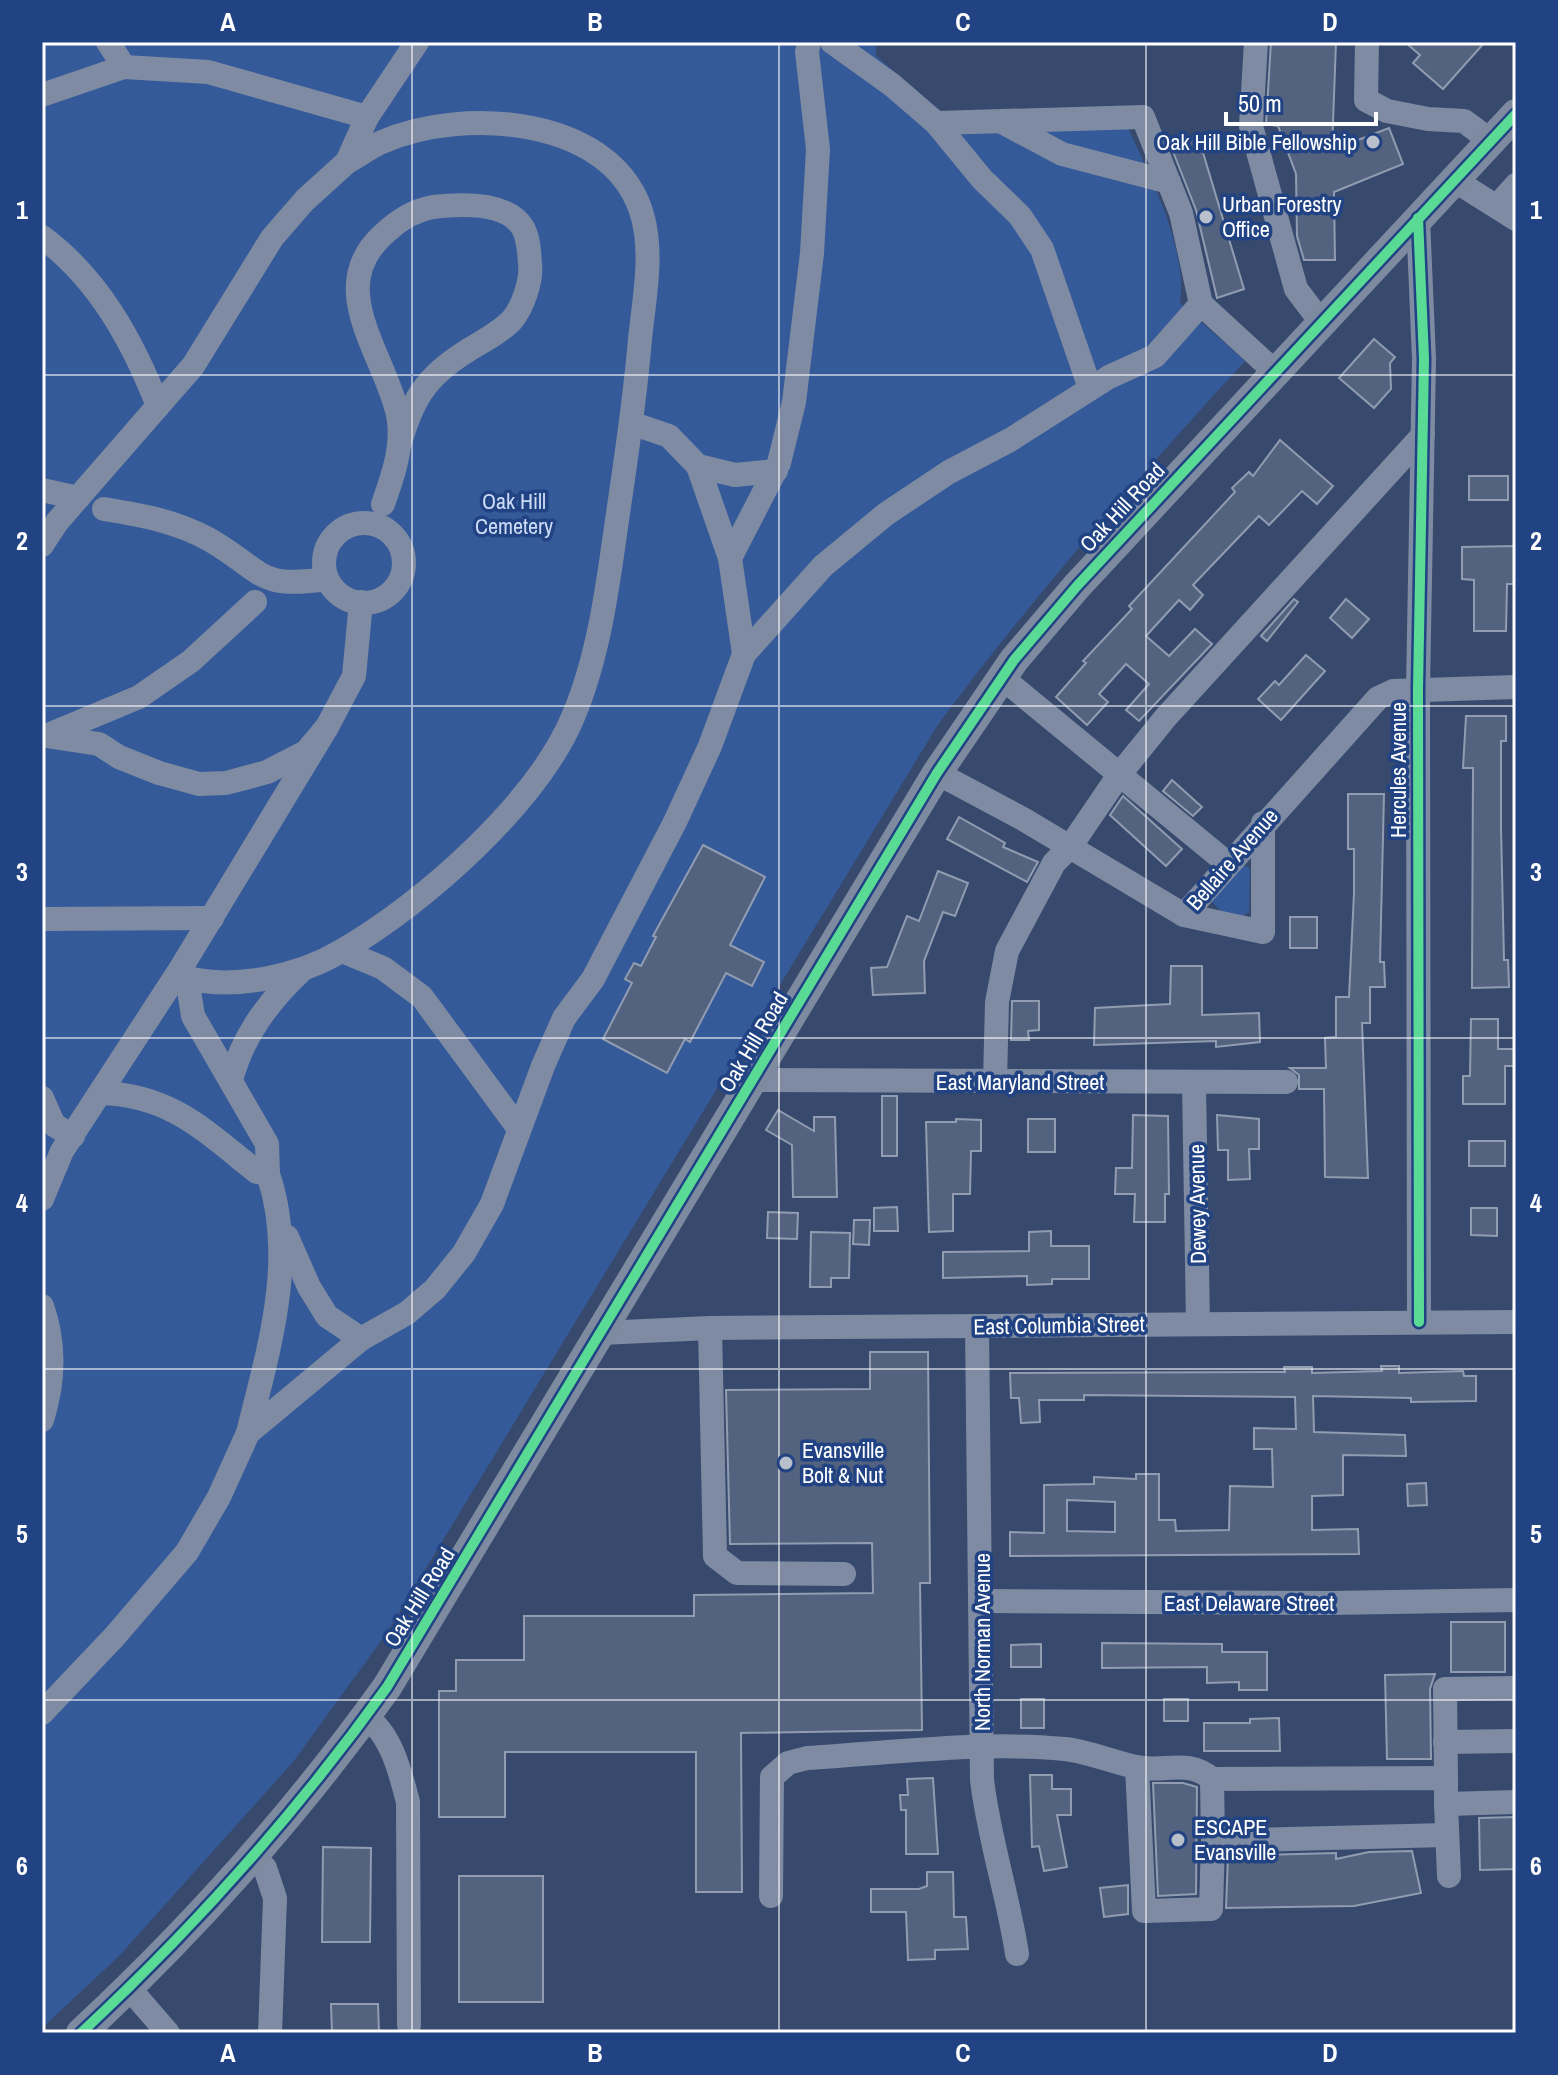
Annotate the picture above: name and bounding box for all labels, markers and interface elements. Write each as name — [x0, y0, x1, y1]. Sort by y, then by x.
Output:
text: A — [220, 4, 236, 39]
text: B — [587, 4, 603, 39]
text: C — [955, 4, 971, 39]
text: D — [1322, 4, 1338, 39]
scale bar — [1226, 76, 1376, 126]
text: 50 m — [1238, 87, 1282, 119]
place label: Oak Hill Bible Fellowship — [1156, 127, 1357, 157]
marker: Oak Hill Bible Fellowship — [1364, 133, 1382, 151]
place label: Urban Forestry Office — [1222, 189, 1341, 244]
text: 1 — [16, 192, 28, 227]
text: 1 — [1530, 192, 1542, 227]
marker: Urban Forestry Office — [1197, 208, 1215, 226]
street label: Oak Hill Road — [1073, 456, 1171, 558]
park label: Oak Hill Cemetery — [475, 486, 553, 541]
text: 2 — [16, 523, 28, 558]
text: 2 — [1530, 523, 1542, 558]
street label: Hercules Avenue — [1383, 702, 1413, 838]
street label: Bellaire Avenue — [1179, 802, 1285, 916]
text: 3 — [16, 854, 28, 889]
text: 3 — [1530, 854, 1542, 889]
street label: Oak Hill Road — [711, 986, 795, 1098]
street label: East Maryland Street — [936, 1067, 1104, 1097]
street label: Dewey Avenue — [1181, 1144, 1213, 1264]
text: 4 — [16, 1185, 28, 1220]
text: 4 — [1530, 1185, 1542, 1220]
street label: East Columbia Street — [973, 1309, 1145, 1341]
place label: Evansville Bolt & Nut — [802, 1435, 884, 1490]
marker: Evansville Bolt & Nut — [777, 1454, 795, 1472]
text: 5 — [16, 1516, 28, 1551]
text: 5 — [1530, 1516, 1542, 1551]
street label: Oak Hill Road — [377, 1541, 461, 1653]
street label: North Norman Avenue — [967, 1553, 997, 1731]
street label: East Delaware Street — [1164, 1588, 1334, 1618]
place label: ESCAPE Evansville — [1194, 1812, 1276, 1867]
marker: ESCAPE Evansville — [1169, 1831, 1187, 1849]
text: 6 — [16, 1848, 28, 1883]
text: 6 — [1530, 1848, 1542, 1883]
text: A — [220, 2035, 236, 2070]
text: B — [587, 2035, 603, 2070]
text: C — [955, 2035, 971, 2070]
text: D — [1322, 2035, 1338, 2070]

